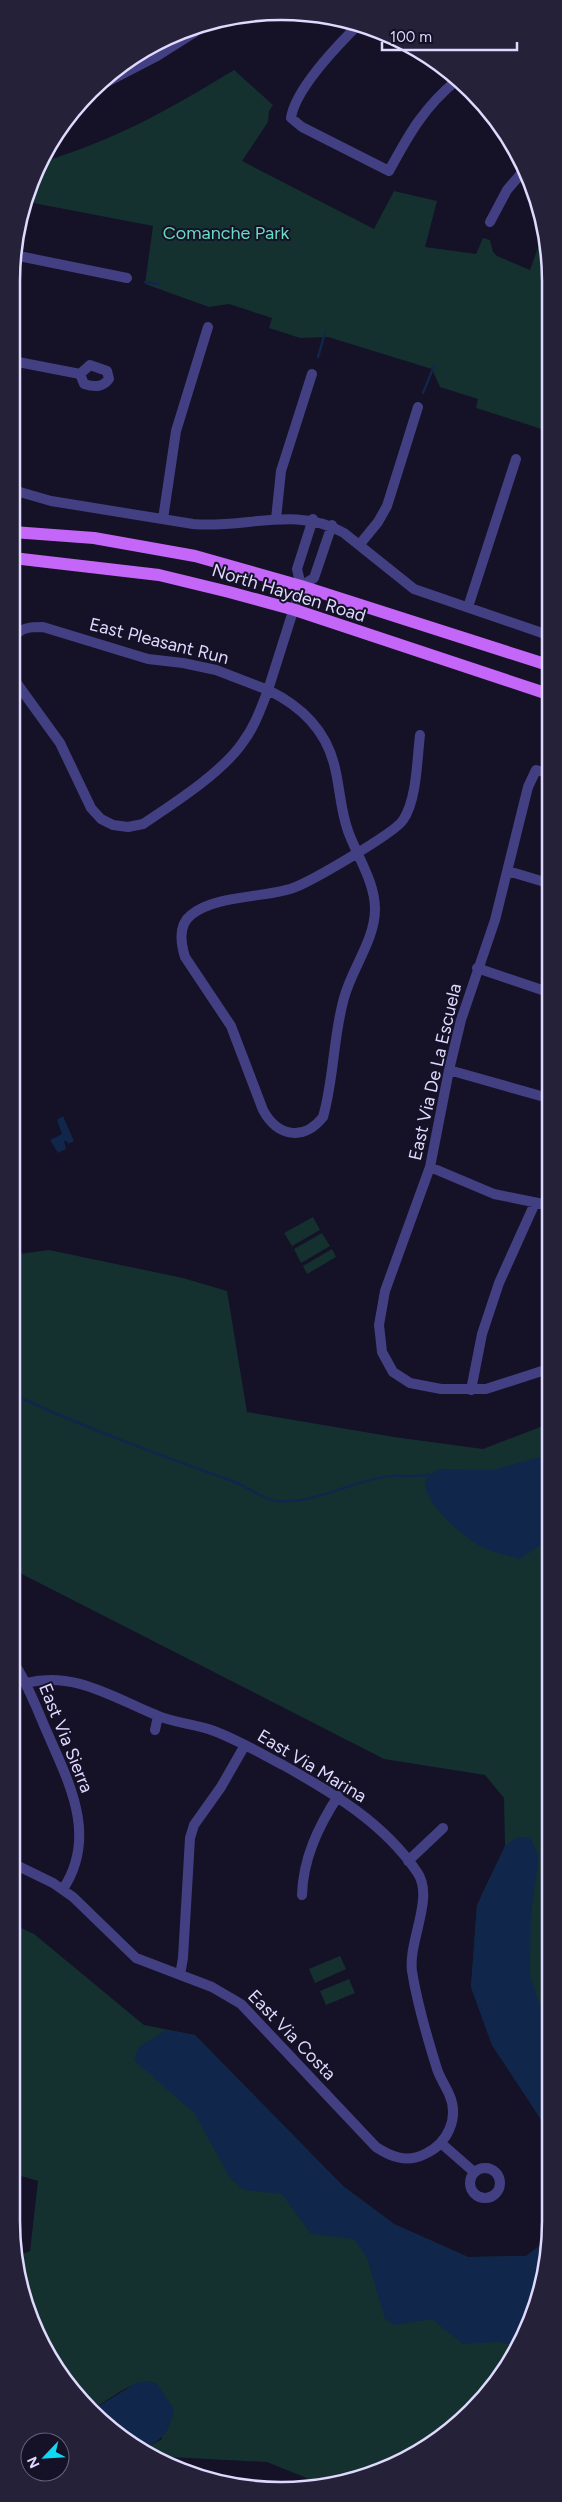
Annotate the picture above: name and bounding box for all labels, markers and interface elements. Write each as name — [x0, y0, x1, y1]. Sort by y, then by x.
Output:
scale bar — [382, 20, 517, 52]
text: 100 m — [390, 28, 432, 46]
park label: Comanche Park — [163, 222, 289, 244]
street label: North Hayden Road — [209, 559, 369, 627]
street label: East Pleasant Run — [87, 613, 231, 669]
street label: East Via De La Escuela — [404, 981, 466, 1163]
street label: East Via Sierra — [34, 1680, 98, 1796]
street label: East Via Marina — [253, 1725, 371, 1807]
street label: East Via Costa — [243, 1985, 341, 2085]
north arrow — [20, 2432, 70, 2482]
text: N — [24, 2454, 44, 2471]

